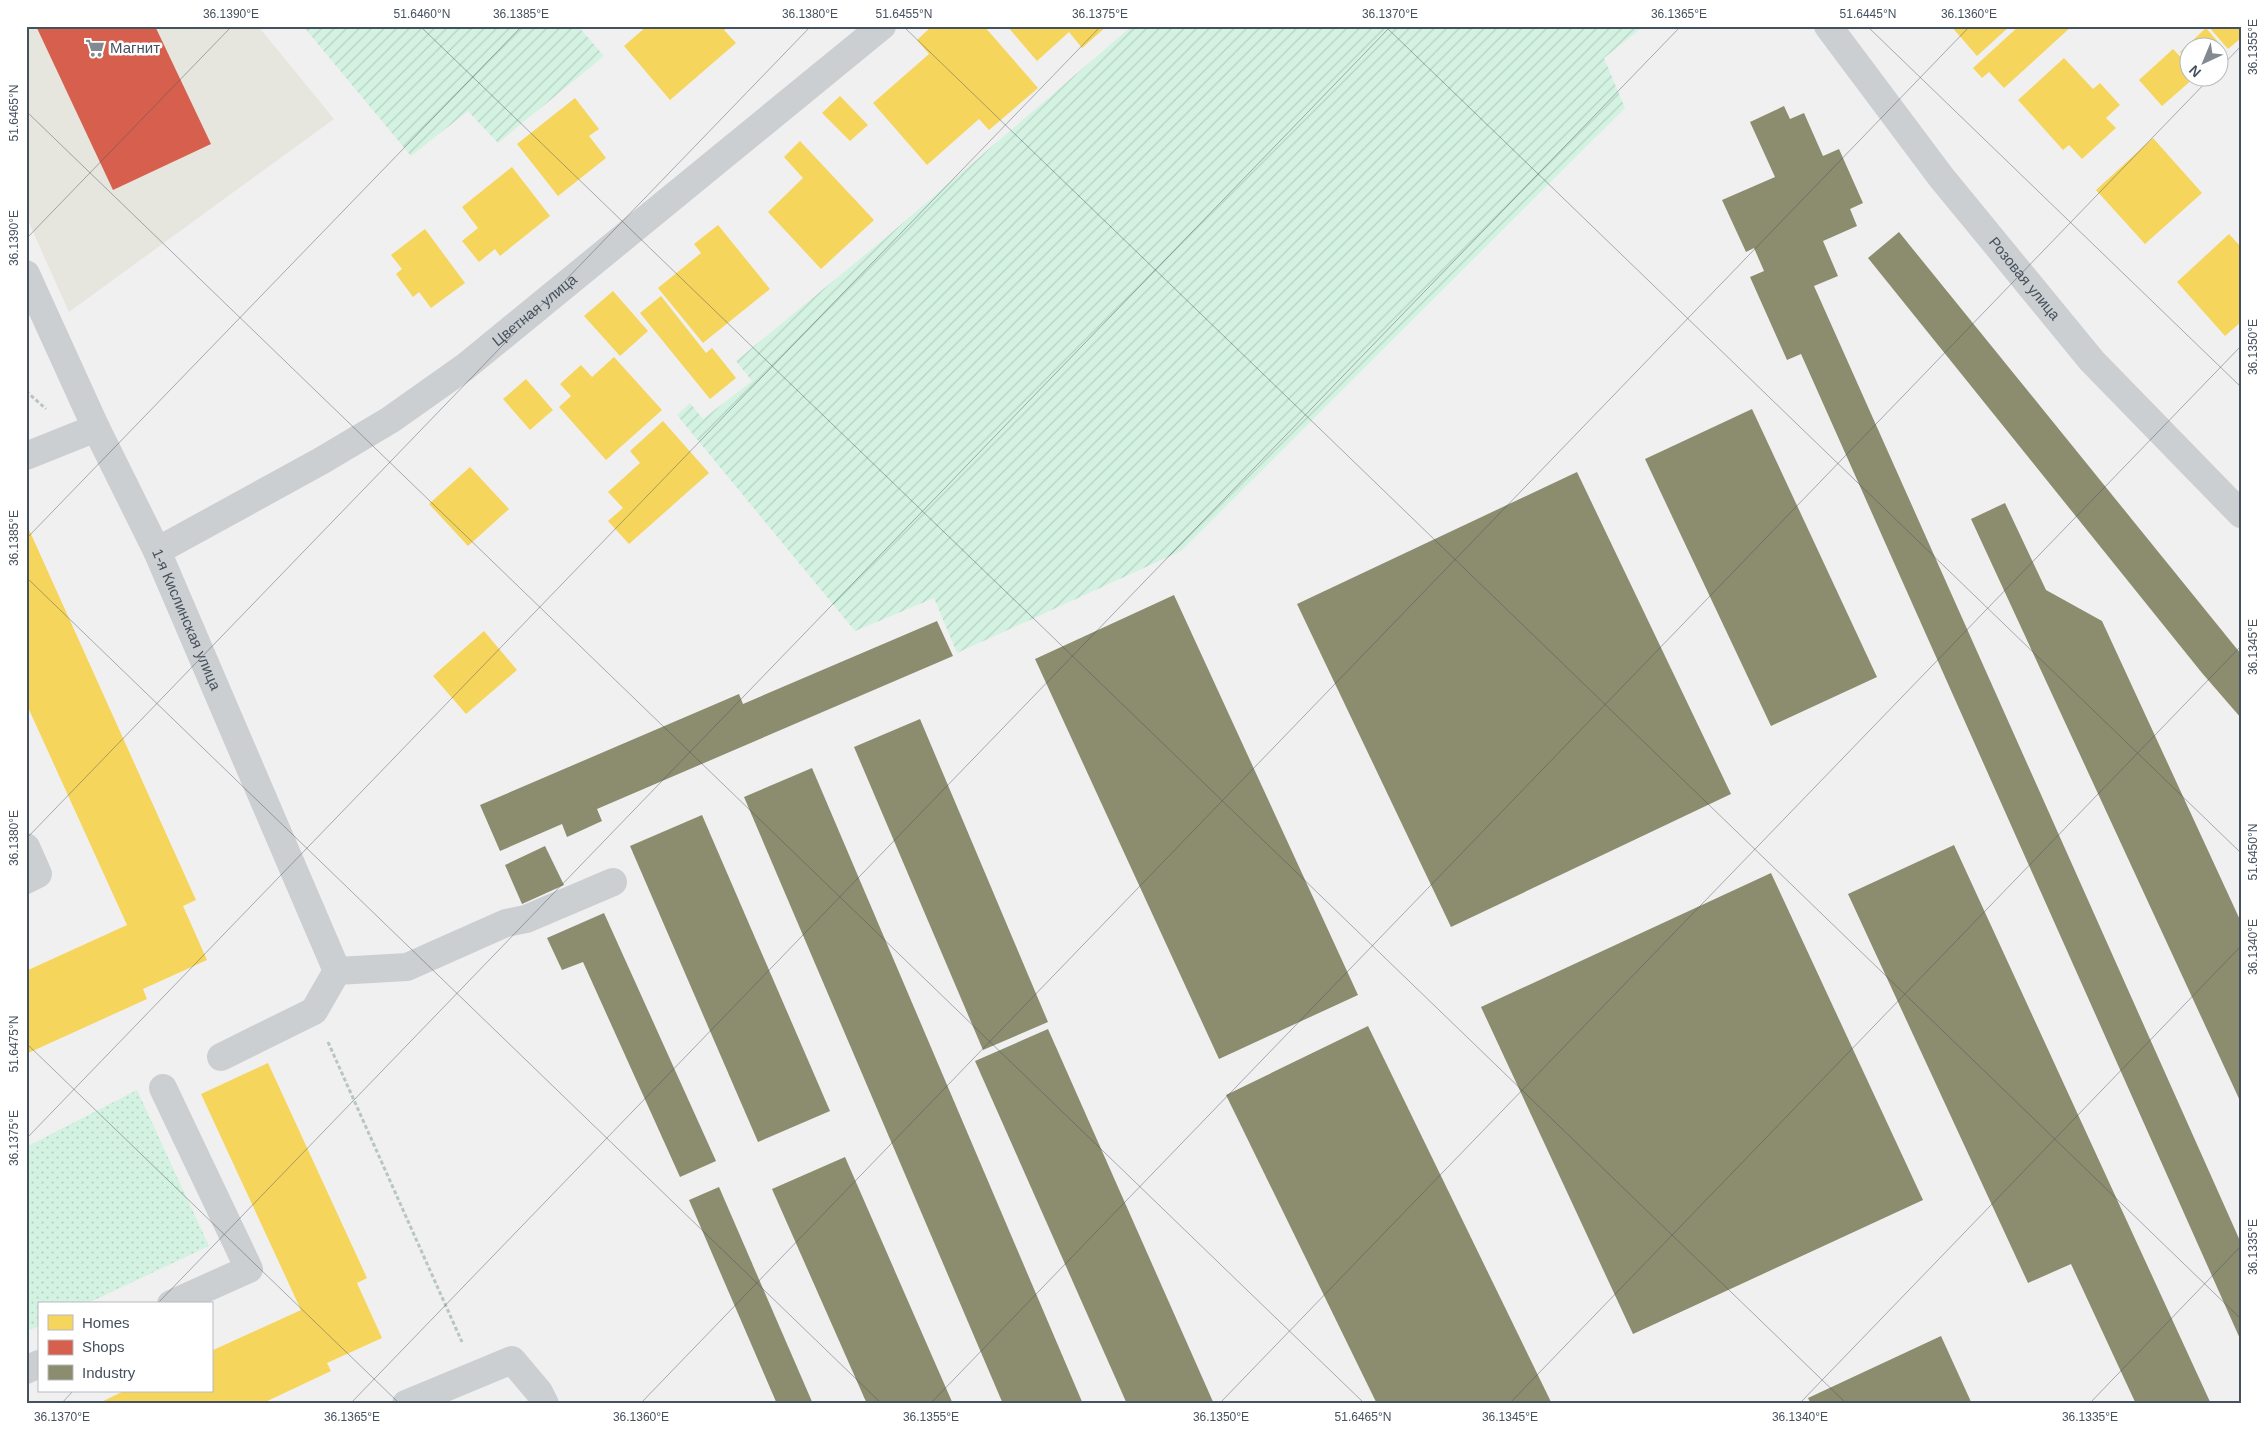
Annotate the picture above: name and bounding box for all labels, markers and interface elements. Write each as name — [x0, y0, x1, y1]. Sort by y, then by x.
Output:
text: 36.1390°E — [203, 7, 259, 21]
text: 51.6460°N — [394, 7, 450, 21]
text: 36.1385°E — [493, 7, 549, 21]
text: 36.1380°E — [782, 7, 838, 21]
text: 51.6455°N — [876, 7, 932, 21]
text: 36.1375°E — [1072, 7, 1128, 21]
text: 36.1370°E — [1362, 7, 1418, 21]
text: 36.1365°E — [1651, 7, 1707, 21]
text: 51.6445°N — [1840, 7, 1896, 21]
text: 36.1360°E — [1941, 7, 1997, 21]
text: 36.1355°E — [2246, 19, 2260, 75]
supermarket icon: Магнит — [84, 37, 106, 59]
north arrow — [2180, 38, 2230, 88]
place label: Магнит — [110, 39, 160, 56]
text: N — [2186, 62, 2204, 81]
text: 51.6465°N — [7, 85, 21, 141]
text: 36.1390°E — [7, 210, 21, 266]
street label: Розовая улица — [1986, 233, 2064, 324]
street label: Цветная улица — [489, 270, 580, 349]
text: 36.1350°E — [2246, 319, 2260, 375]
text: 36.1385°E — [7, 510, 21, 566]
street label: 1-я Кислинская улица — [149, 546, 225, 693]
text: 36.1345°E — [2246, 619, 2260, 675]
text: 36.1380°E — [7, 810, 21, 866]
text: 51.6450°N — [2246, 824, 2260, 880]
text: 36.1340°E — [2246, 919, 2260, 975]
text: 51.6475°N — [7, 1016, 21, 1072]
text: 36.1375°E — [7, 1110, 21, 1166]
text: 36.1335°E — [2246, 1219, 2260, 1275]
legend — [38, 1302, 212, 1392]
text: Homes — [82, 1314, 130, 1331]
text: Shops — [82, 1338, 125, 1355]
text: Industry — [82, 1364, 136, 1381]
text: 36.1370°E — [34, 1410, 90, 1424]
text: 36.1365°E — [324, 1410, 380, 1424]
text: 36.1360°E — [613, 1410, 669, 1424]
text: 36.1355°E — [903, 1410, 959, 1424]
text: 36.1350°E — [1193, 1410, 1249, 1424]
text: 51.6465°N — [1335, 1410, 1391, 1424]
text: 36.1345°E — [1482, 1410, 1538, 1424]
text: 36.1340°E — [1772, 1410, 1828, 1424]
text: 36.1335°E — [2062, 1410, 2118, 1424]

